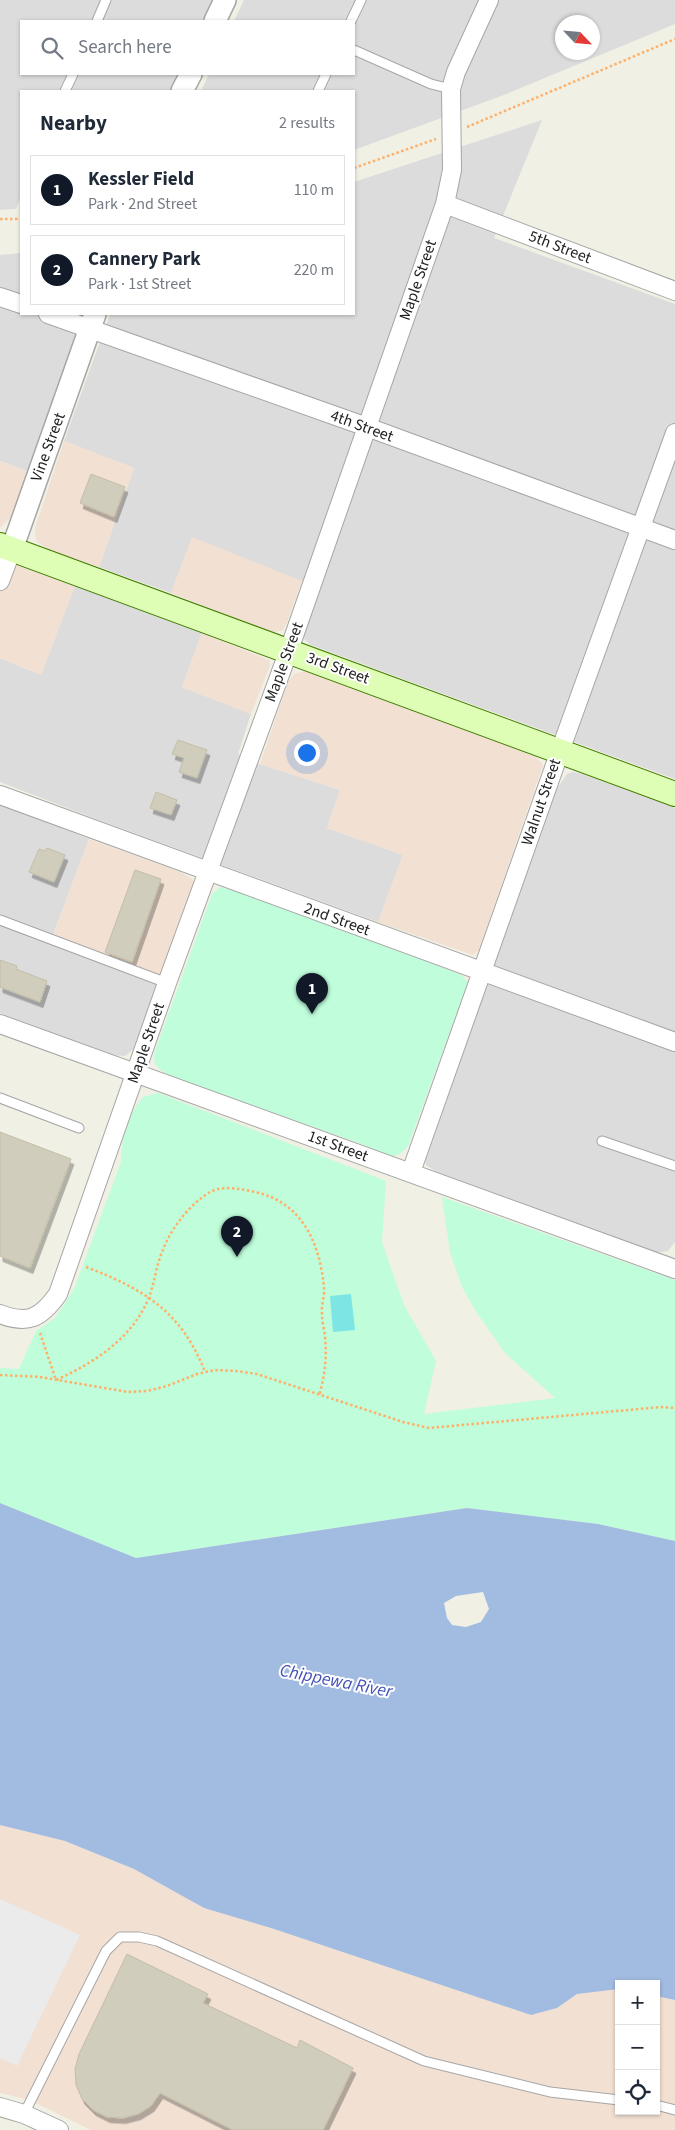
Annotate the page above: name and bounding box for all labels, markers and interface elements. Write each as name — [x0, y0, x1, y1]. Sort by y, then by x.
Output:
north arrow — [555, 15, 600, 60]
search box — [20, 20, 355, 75]
icon: search — [38, 34, 66, 62]
text: Search here — [78, 34, 172, 61]
text: Nearby — [40, 108, 107, 138]
text: 2 results — [279, 112, 335, 134]
text: Kessler Field — [88, 166, 194, 193]
text: 1 — [53, 179, 61, 201]
text: 110 m — [294, 179, 334, 201]
text: Park · 2nd Street — [88, 193, 197, 215]
street label: 5th Street — [526, 225, 595, 269]
street label: Maple Street — [394, 236, 442, 323]
text: Cannery Park — [88, 246, 201, 273]
text: 2 — [53, 259, 61, 281]
text: 220 m — [294, 259, 334, 281]
text: Park · 1st Street — [88, 273, 191, 295]
street label: 4th Street — [328, 404, 397, 448]
street label: Vine Street — [25, 409, 71, 485]
street label: Maple Street — [259, 618, 309, 705]
street label: 3rd Street — [303, 646, 373, 690]
your location — [294, 740, 320, 766]
street label: Walnut Street — [516, 755, 566, 848]
street label: 2nd Street — [301, 897, 374, 941]
pin: 1 — [296, 973, 328, 1014]
street label: Maple Street — [122, 999, 170, 1086]
street label: 1st Street — [305, 1125, 372, 1167]
pin: 2 — [221, 1216, 253, 1257]
water label: Chippewa River — [278, 1658, 395, 1704]
map controls — [615, 1980, 660, 2115]
button: + — [615, 1980, 660, 2025]
button: − — [615, 2025, 660, 2070]
button: locate — [615, 2070, 660, 2115]

